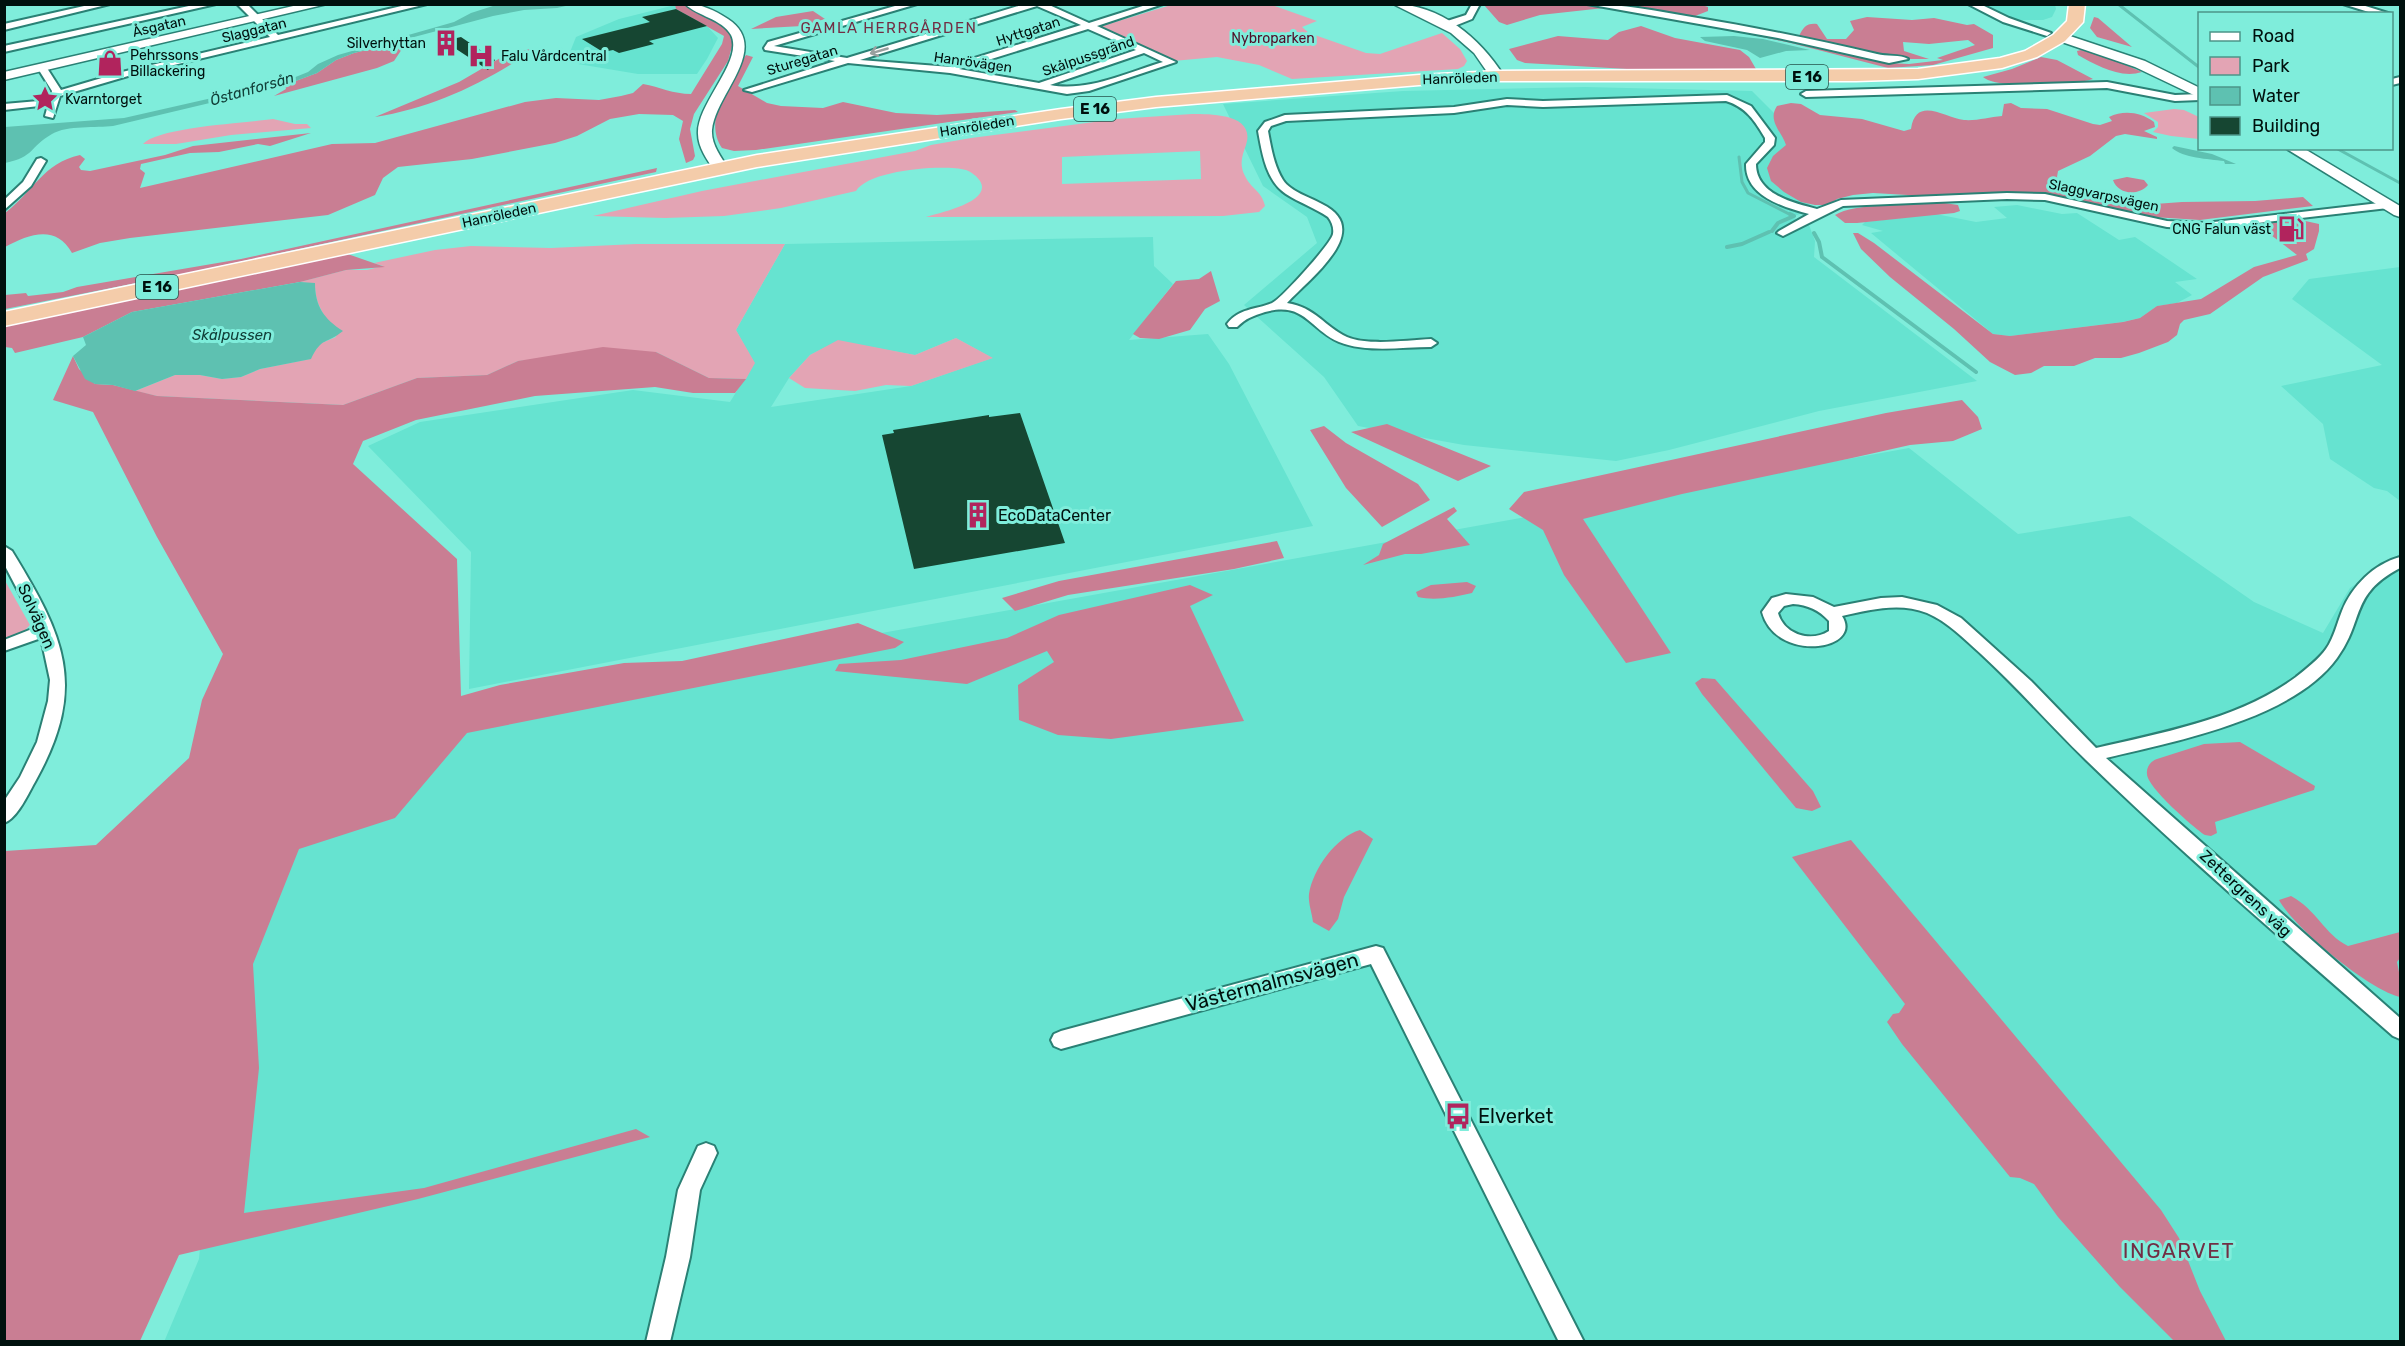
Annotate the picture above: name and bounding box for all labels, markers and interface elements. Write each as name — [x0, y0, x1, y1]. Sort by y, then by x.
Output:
street label: Åsgatan — [131, 11, 187, 41]
legend — [2198, 12, 2393, 150]
street label: Hyttgatan — [994, 13, 1062, 50]
street label: Slaggatan — [220, 14, 288, 47]
district label: GAMLA HERRGÅRDEN — [801, 19, 977, 37]
text: Road — [2252, 25, 2295, 47]
building icon: Silverhyttan — [431, 28, 461, 58]
park label: Nybroparken — [1231, 30, 1315, 47]
street label: Skålpussgränd — [1040, 33, 1136, 80]
place label: Silverhyttan — [347, 35, 426, 52]
hospital icon: Falu Vårdcentral — [466, 41, 496, 71]
street label: Sturegatan — [765, 42, 840, 79]
one-way arrow — [870, 46, 889, 57]
place label: Pehrssons Billackering — [130, 47, 205, 80]
shop icon: Pehrssons Billackering — [95, 48, 125, 78]
place label: Falu Vårdcentral — [501, 48, 607, 65]
street label: Hanrövägen — [933, 49, 1013, 76]
text: Park — [2252, 55, 2290, 77]
road number: E 16 — [1786, 65, 1828, 89]
water label: Östanforsån — [208, 68, 296, 110]
street label: Hanröleden — [1422, 69, 1498, 88]
place icon: Kvarntorget — [30, 84, 60, 114]
text: Water — [2252, 85, 2300, 107]
place label: Kvarntorget — [65, 91, 142, 108]
road number: E 16 — [1074, 97, 1116, 121]
street label: Hanröleden — [939, 112, 1016, 141]
text: Building — [2252, 115, 2320, 137]
street label: Slaggvarpsvägen — [2047, 176, 2161, 215]
street label: Hanröleden — [460, 199, 538, 232]
fuel station icon: CNG Falun väst — [2276, 214, 2306, 244]
place label: CNG Falun väst — [2172, 221, 2272, 238]
road number: E 16 — [136, 275, 178, 299]
water label: Skålpussen — [192, 326, 272, 344]
building icon: EcoDataCenter — [963, 500, 993, 530]
place label: EcoDataCenter — [998, 506, 1111, 525]
street label: Solvägen — [14, 581, 59, 651]
street label: Zettergrens väg — [2196, 846, 2295, 941]
street label: Västermalmsvägen — [1183, 947, 1361, 1017]
bus stop icon: Elverket — [1443, 1101, 1473, 1131]
place label: Elverket — [1478, 1104, 1553, 1128]
district label: INGARVET — [2123, 1238, 2235, 1263]

